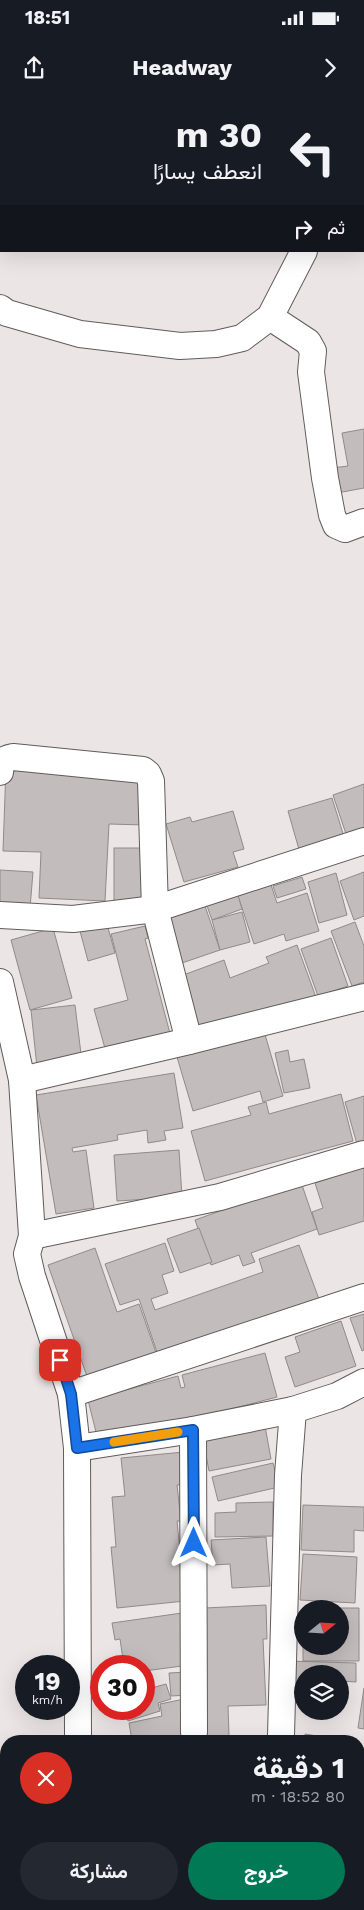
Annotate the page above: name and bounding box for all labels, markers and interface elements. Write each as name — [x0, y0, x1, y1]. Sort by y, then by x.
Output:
text: 18:51 — [25, 6, 70, 29]
icon: share — [20, 54, 48, 82]
icon: forward — [316, 54, 344, 82]
text: Headway — [132, 55, 232, 80]
text: 30 m — [176, 114, 262, 156]
icon: left — [280, 120, 345, 185]
text: انعطف يسارًا — [153, 159, 262, 184]
icon: right — [289, 215, 317, 243]
text: ثم — [327, 216, 345, 239]
pin — [39, 1339, 81, 1381]
icon: arrive — [46, 1346, 74, 1374]
position arrow — [167, 1516, 219, 1568]
north arrow — [294, 1600, 349, 1655]
map controls — [294, 1600, 349, 1720]
speed limit sign: 30 — [90, 1655, 155, 1720]
button: layers — [294, 1665, 349, 1720]
text: 19 — [34, 1667, 61, 1696]
text: km/h — [32, 1693, 63, 1707]
text: 1 دقيقة — [253, 1750, 345, 1785]
button: close — [20, 1752, 72, 1804]
text: 80 m · 18:52 — [251, 1787, 345, 1806]
button: مشاركة — [20, 1842, 178, 1900]
button: خروج — [188, 1842, 345, 1900]

